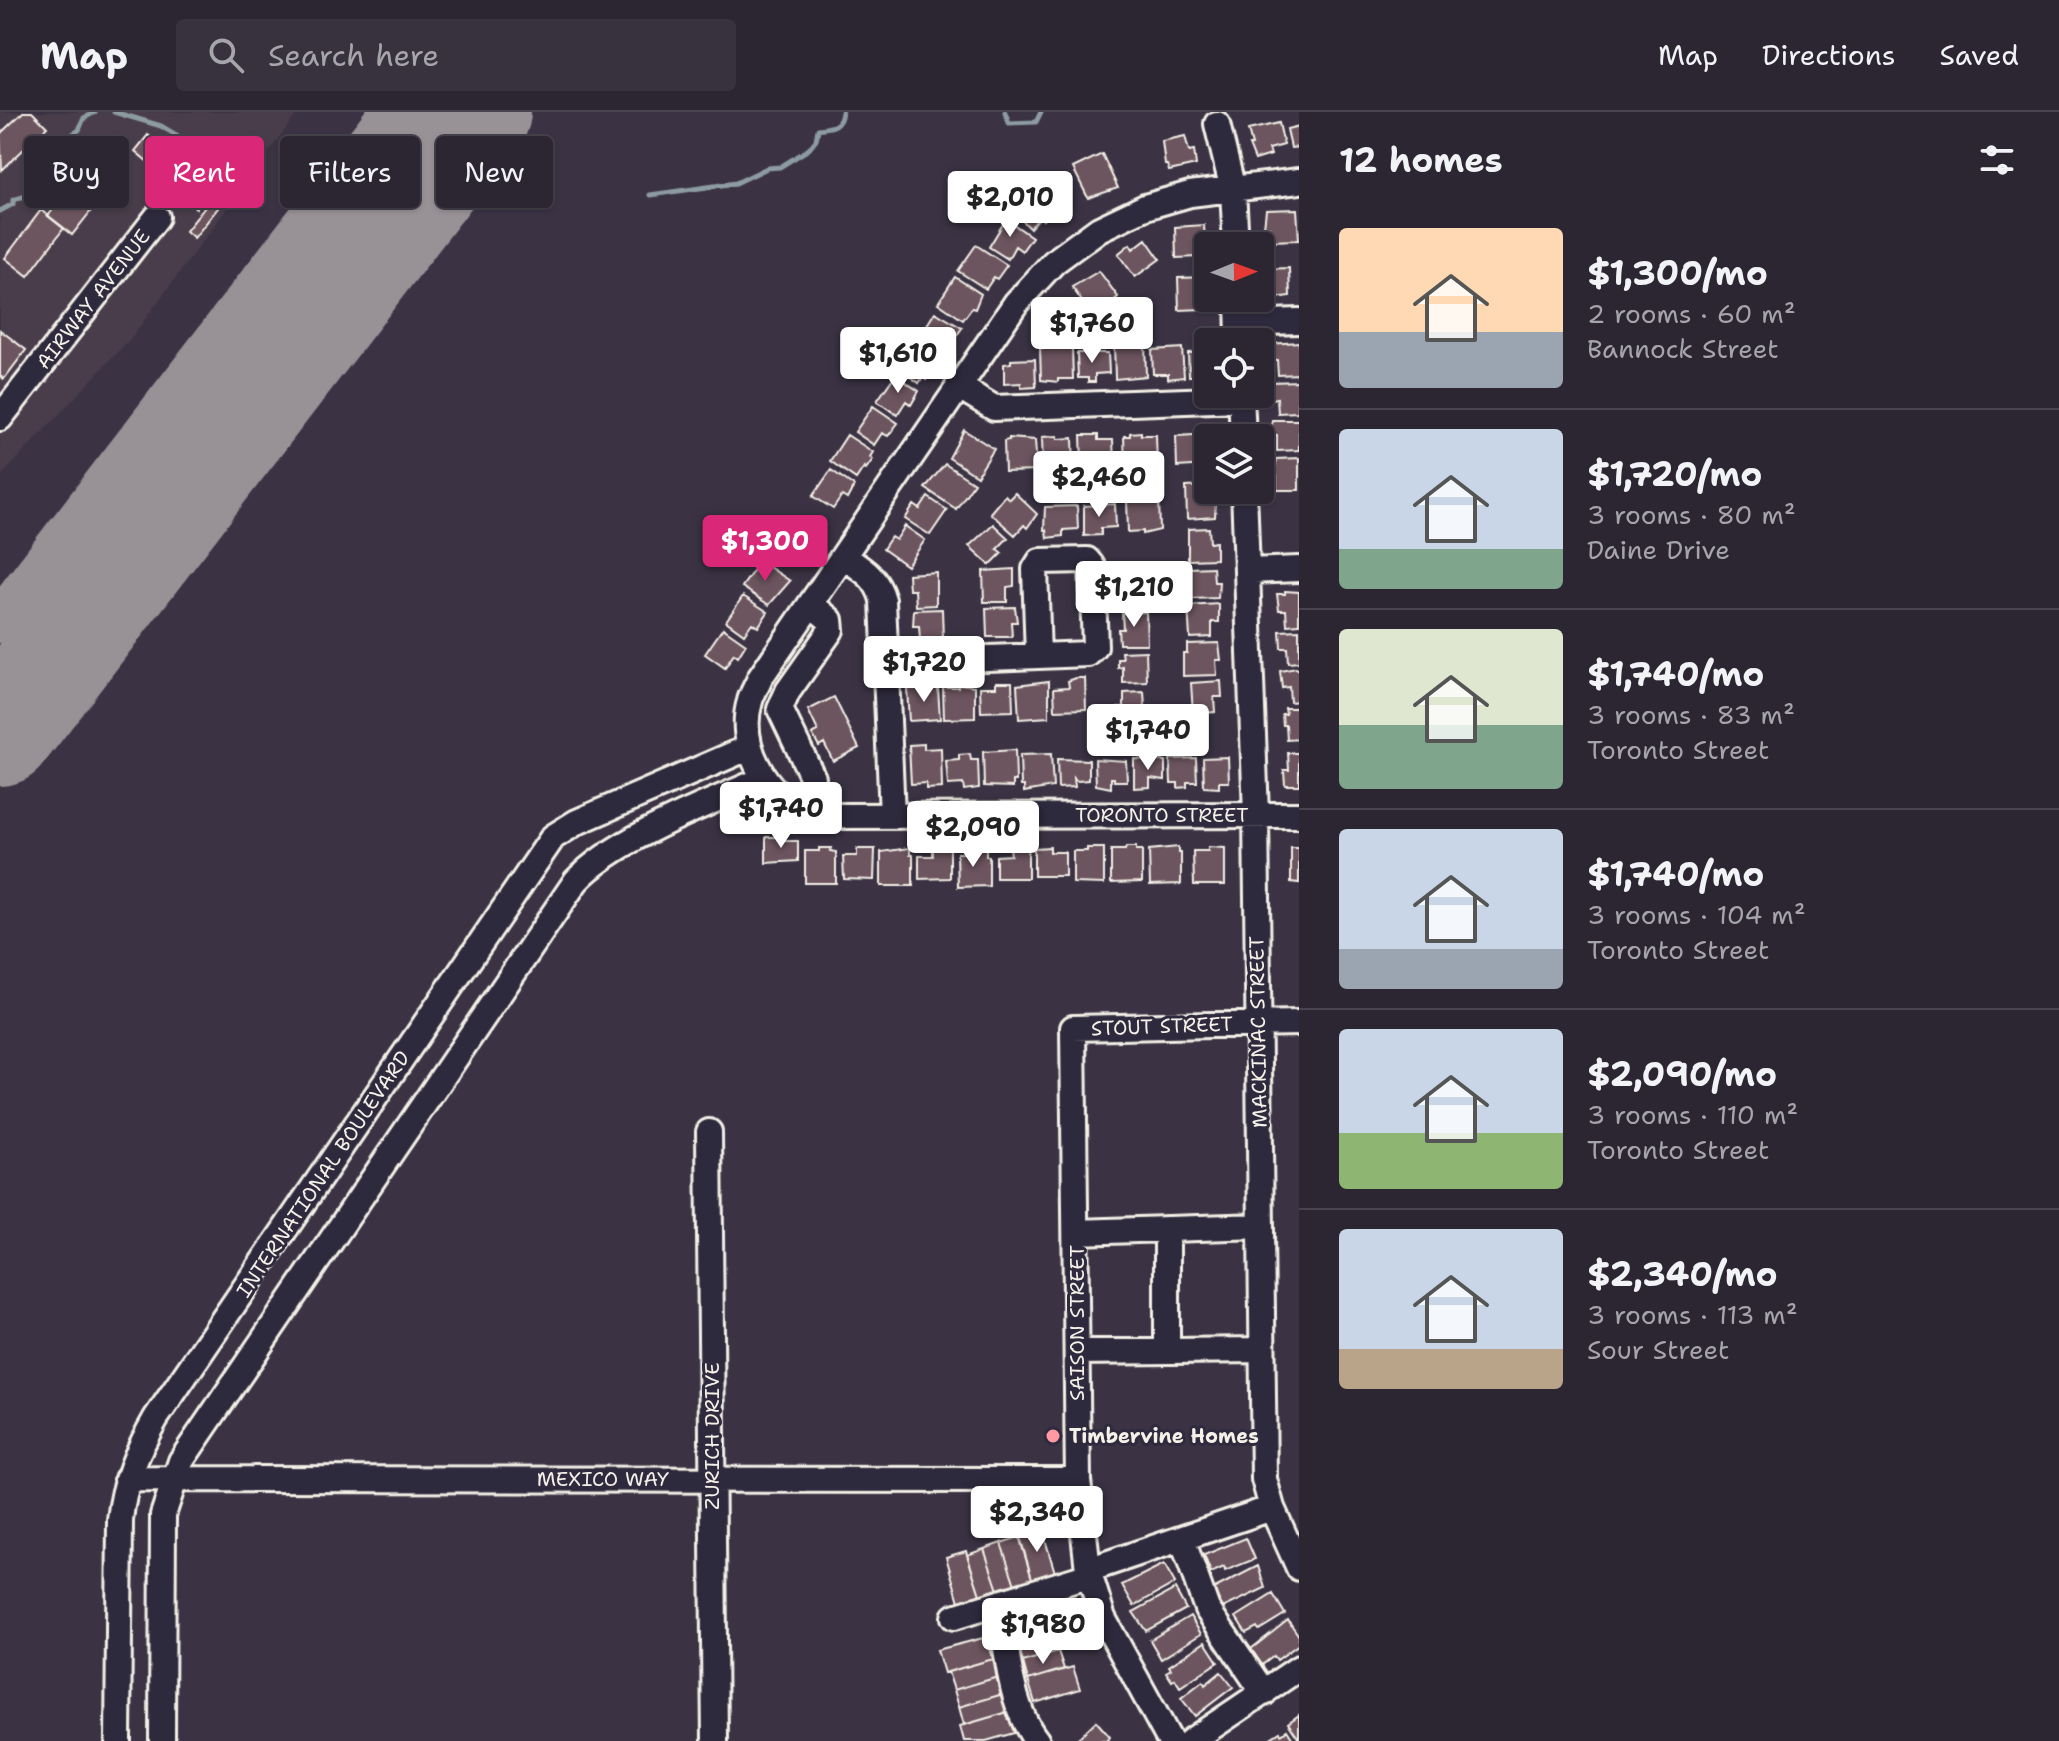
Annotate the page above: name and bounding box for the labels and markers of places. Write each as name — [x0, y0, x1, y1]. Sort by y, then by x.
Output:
pin: $2,010 — [945, 171, 1075, 239]
pin: $1,760 — [1027, 297, 1157, 365]
pin: $1,610 — [833, 327, 963, 395]
pin: $2,460 — [1034, 451, 1164, 519]
pin: $1,300 — [700, 515, 830, 583]
pin: $1,210 — [1069, 561, 1199, 629]
pin: $1,720 — [859, 636, 989, 704]
pin: $1,740 — [1083, 704, 1213, 772]
pin: $1,740 — [716, 782, 846, 850]
pin: $2,090 — [908, 801, 1038, 869]
place label: Timbervine Homes — [1069, 1423, 1259, 1449]
marker: Timbervine Homes — [1044, 1427, 1062, 1445]
pin: $2,340 — [972, 1486, 1102, 1554]
pin: $1,980 — [978, 1598, 1108, 1666]

